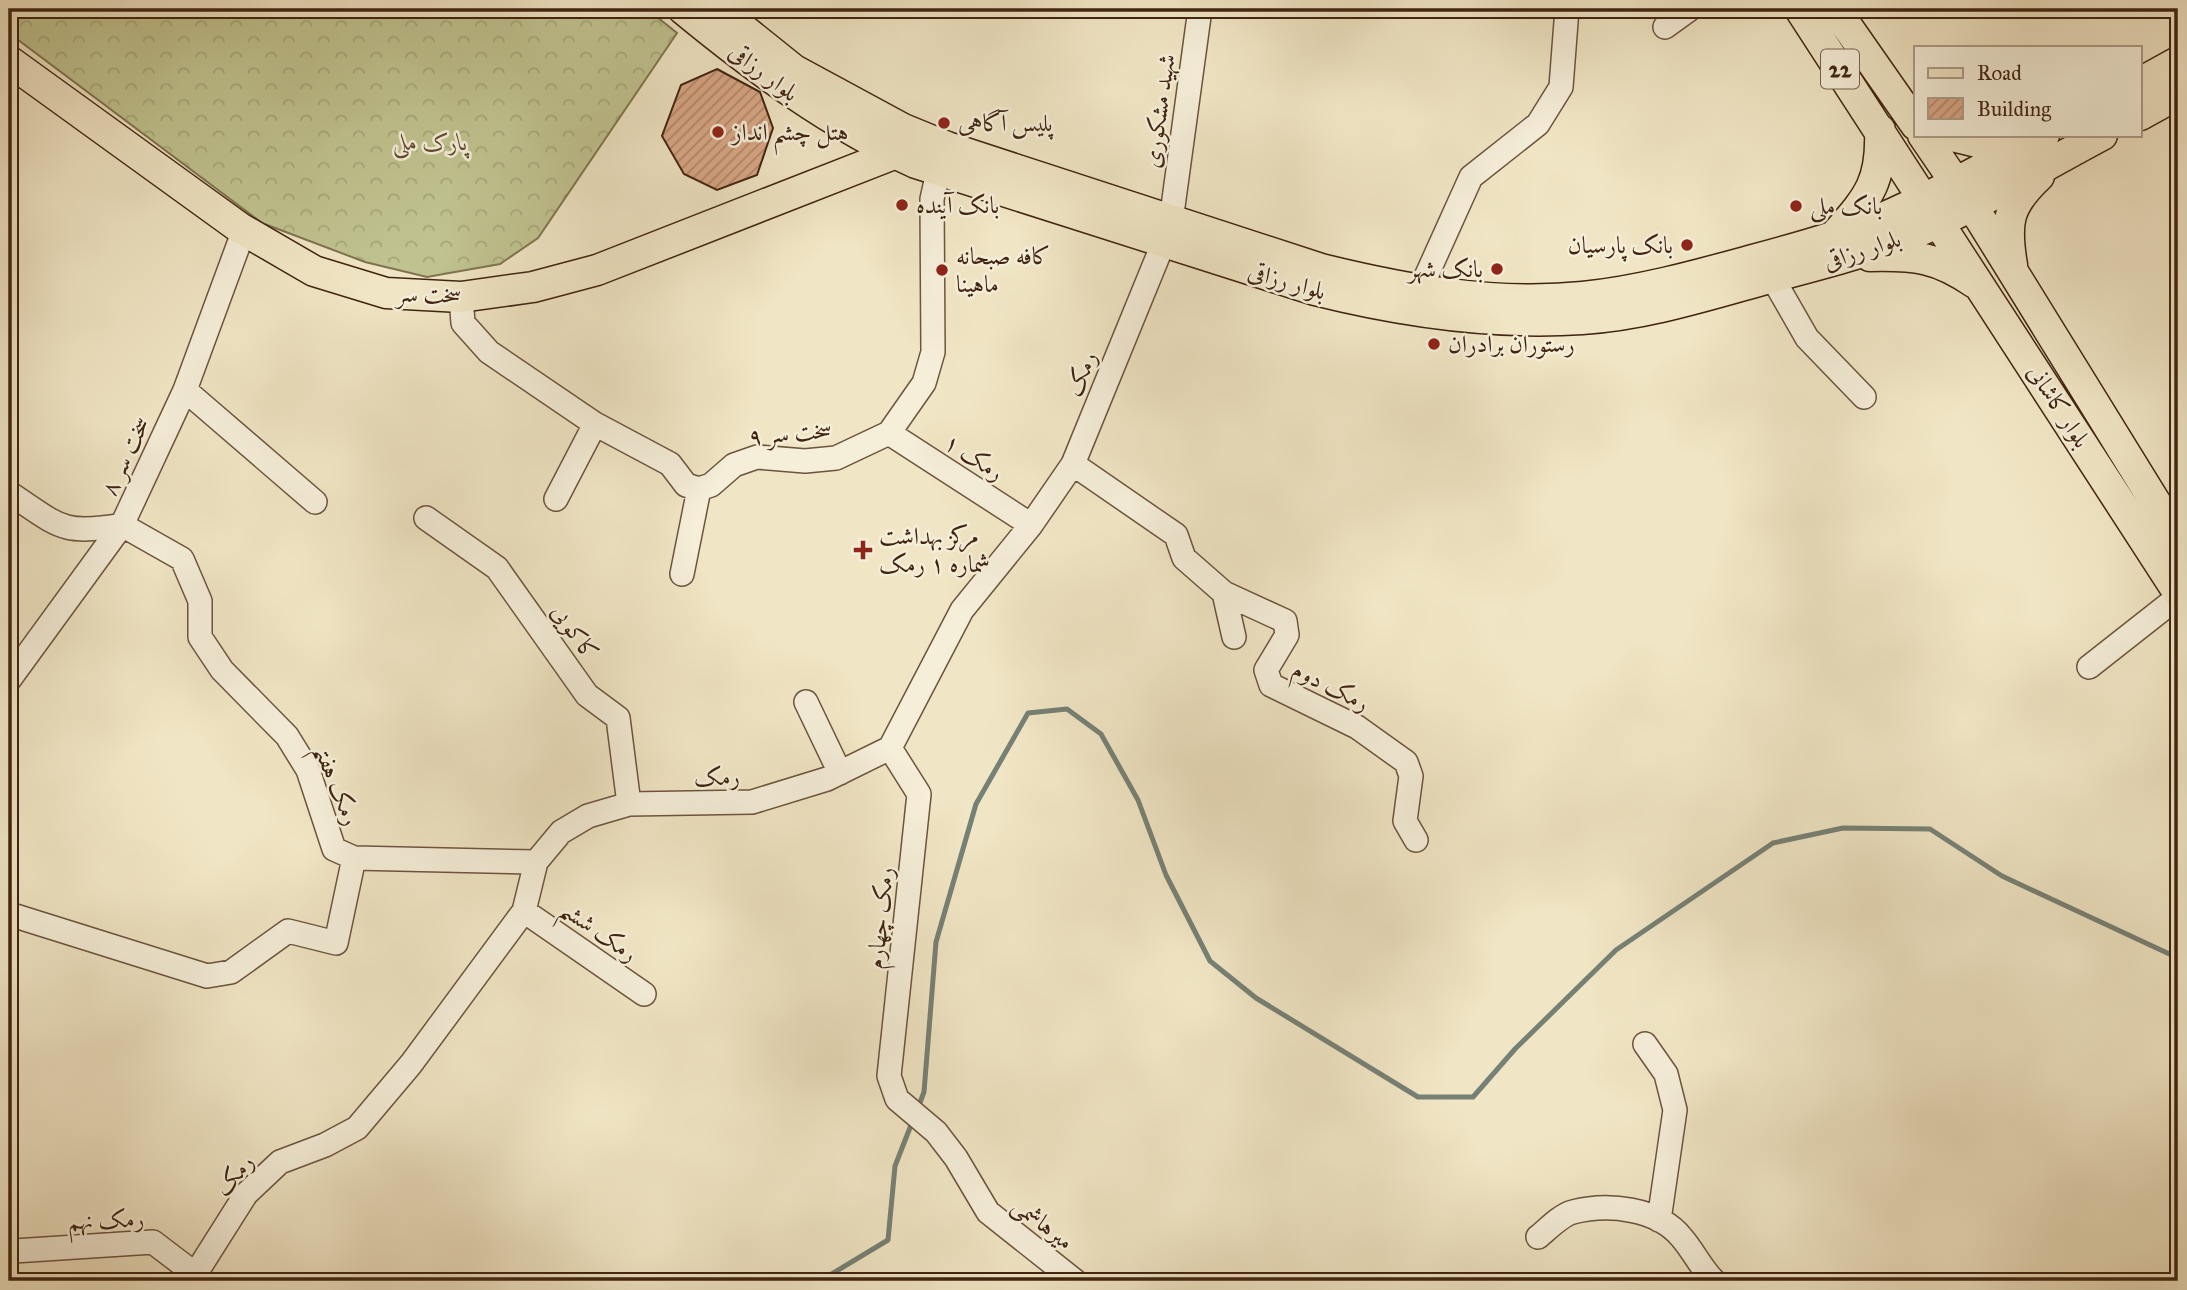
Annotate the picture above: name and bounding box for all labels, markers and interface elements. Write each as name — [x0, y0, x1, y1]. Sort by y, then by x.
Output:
street label: بلوار رزاقی — [723, 36, 805, 108]
legend — [1914, 46, 2142, 136]
road number: 22 — [1821, 50, 1859, 88]
street label: شهید مشکوری — [1136, 52, 1182, 170]
text: Road — [1977, 60, 2022, 86]
text: Building — [1977, 96, 2051, 122]
place label: پلیس آگاهی — [958, 108, 1054, 140]
marker: پلیس آگاهی — [936, 115, 952, 131]
place label: هتل چشم انداز — [730, 117, 849, 156]
marker: هتل چشم انداز — [710, 124, 726, 140]
park label: پارک ملی — [392, 127, 470, 159]
place label: بانک آینده — [916, 190, 999, 220]
place label: بانک ملی — [1810, 191, 1882, 223]
marker: بانک آینده — [894, 197, 910, 213]
marker: بانک ملی — [1788, 198, 1804, 214]
street label: بلوار رزاقی — [1819, 223, 1905, 277]
place label: بانک پارسیان — [1568, 230, 1673, 262]
marker: بانک پارسیان — [1679, 237, 1695, 253]
place label: کافه صبحانه ماهینا — [956, 241, 1051, 299]
place label: بانک شهر — [1406, 254, 1483, 284]
street label: بلوار رزاقی — [1245, 256, 1329, 306]
marker: بانک شهر — [1489, 261, 1505, 277]
marker: کافه صبحانه ماهینا — [934, 262, 950, 278]
street label: سخت سر — [393, 278, 462, 311]
place label: رستوران برادران — [1448, 329, 1575, 359]
marker: رستوران برادران — [1426, 336, 1442, 352]
street label: رمک — [1058, 347, 1104, 401]
street label: بلوار کاشانی — [2021, 359, 2097, 453]
street label: سخت سر ۸ — [94, 412, 157, 501]
street label: سخت سر ۹ — [747, 414, 833, 453]
street label: رمک ۱ — [938, 427, 1010, 487]
place label: مرکز بهداشت شماره ۱ رمک — [879, 521, 990, 579]
marker: مرکز بهداشت شماره ۱ رمک — [853, 540, 873, 560]
street label: کاکویی — [545, 598, 605, 666]
street label: رمک دوم — [1285, 654, 1375, 723]
street label: رمک هفتم — [299, 740, 367, 833]
street label: رمک — [694, 762, 740, 792]
street label: رمک چهارم — [860, 866, 906, 971]
street label: رمک ششم — [549, 894, 643, 976]
street label: رمک — [208, 1148, 260, 1202]
street label: میرهاشمی — [1005, 1190, 1080, 1258]
street label: رمک نهم — [67, 1204, 145, 1243]

